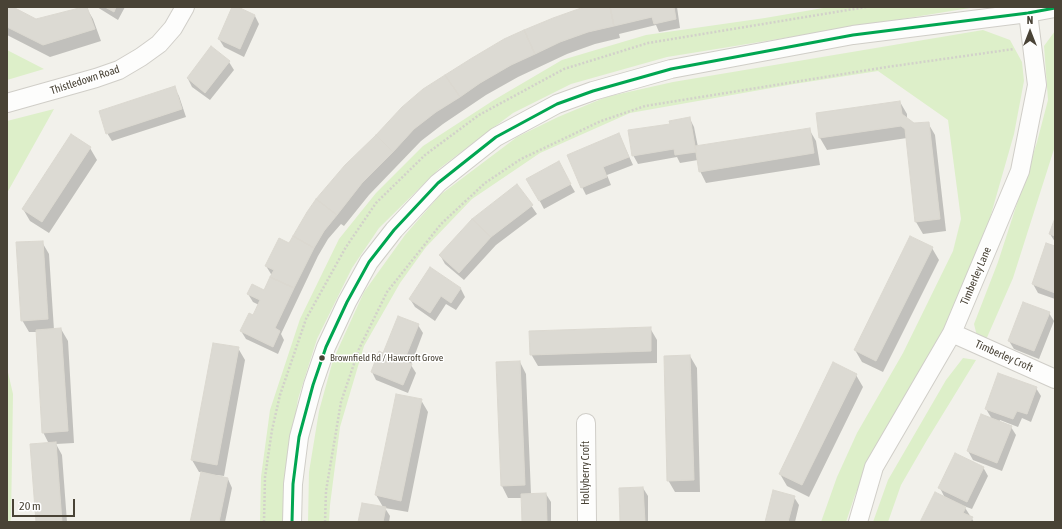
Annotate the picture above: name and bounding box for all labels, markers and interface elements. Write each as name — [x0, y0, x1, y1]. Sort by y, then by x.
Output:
north arrow — [1010, 12, 1050, 52]
text: N — [1027, 14, 1033, 26]
street label: Thistledown Road — [49, 63, 121, 97]
street label: Timberley Lane — [958, 245, 994, 307]
street label: Timberley Croft — [973, 337, 1035, 375]
place label: Brownfield Rd / Hawcroft Grove — [330, 352, 443, 364]
marker: Brownfield Rd / Hawcroft Grove — [317, 353, 327, 363]
street label: Hollyberry Croft — [579, 441, 593, 505]
scale bar — [14, 491, 77, 517]
text: 20 m — [19, 499, 41, 513]

